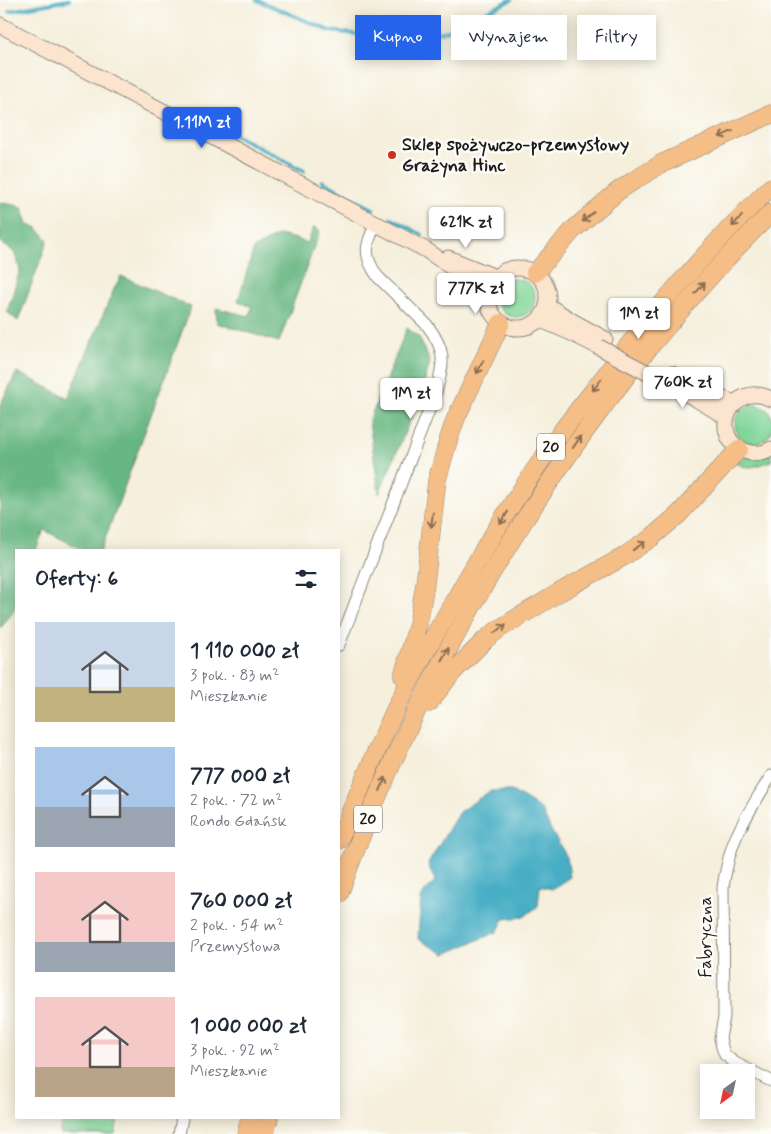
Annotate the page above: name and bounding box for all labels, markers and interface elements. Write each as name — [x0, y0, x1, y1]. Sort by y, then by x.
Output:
chip: Kupno — [355, 15, 441, 60]
chip: Wynajem — [451, 15, 567, 60]
chip: Filtry — [577, 15, 656, 60]
pin: 1.11M zł — [150, 106, 254, 149]
text: 1.11M zł — [174, 112, 230, 133]
one-way arrow — [719, 129, 734, 139]
place label: Sklep spożywczo-przemysłowy Grażyna Hinc — [402, 133, 629, 178]
marker: Sklep spożywczo-przemysłowy Grażyna Hinc — [386, 149, 398, 161]
pin: 621K zł — [420, 206, 512, 249]
one-way arrow — [581, 211, 594, 223]
text: 621K zł — [440, 212, 492, 233]
one-way arrow — [731, 215, 743, 228]
pin: 777K zł — [430, 272, 522, 315]
text: 777K zł — [448, 278, 504, 299]
one-way arrow — [695, 282, 706, 295]
pin: 1M zł — [604, 298, 674, 340]
text: 1M zł — [619, 303, 659, 324]
one-way arrow — [475, 359, 485, 374]
pin: 760K zł — [637, 366, 729, 409]
text: 760K zł — [654, 372, 712, 393]
pin: 1M zł — [376, 378, 446, 420]
one-way arrow — [592, 378, 603, 391]
text: 1M zł — [391, 383, 431, 404]
road number: 20 — [537, 434, 565, 461]
one-way arrow — [572, 436, 582, 450]
one-way arrow — [498, 510, 508, 524]
one-way arrow — [427, 512, 437, 528]
one-way arrow — [632, 541, 646, 551]
text: Oferty: 6 — [35, 565, 118, 593]
icon: filters — [292, 565, 320, 593]
one-way arrow — [493, 624, 507, 634]
text: 1 110 000 zł — [190, 637, 299, 665]
icon: home — [75, 642, 135, 702]
one-way arrow — [440, 647, 450, 662]
text: 3 pok. · 83 m² — [190, 665, 279, 686]
text: Mieszkanie — [190, 686, 268, 707]
text: 777 000 zł — [190, 762, 290, 790]
icon: home — [75, 767, 135, 827]
one-way arrow — [379, 777, 389, 792]
text: 2 pok. · 72 m² — [190, 790, 282, 811]
road number: 20 — [354, 806, 382, 832]
text: Rondo Gdańsk — [190, 811, 287, 832]
text: 760 000 zł — [190, 887, 292, 915]
icon: home — [75, 892, 135, 952]
street label: Fabryczna — [694, 896, 718, 978]
text: 2 pok. · 54 m² — [190, 915, 284, 936]
text: Przemysłowa — [190, 936, 281, 957]
text: 1 000 000 zł — [190, 1012, 307, 1040]
icon: home — [75, 1017, 135, 1077]
text: 3 pok. · 92 m² — [190, 1040, 280, 1061]
text: Mieszkanie — [190, 1061, 268, 1082]
north arrow — [700, 1064, 755, 1119]
map controls — [700, 1064, 755, 1119]

